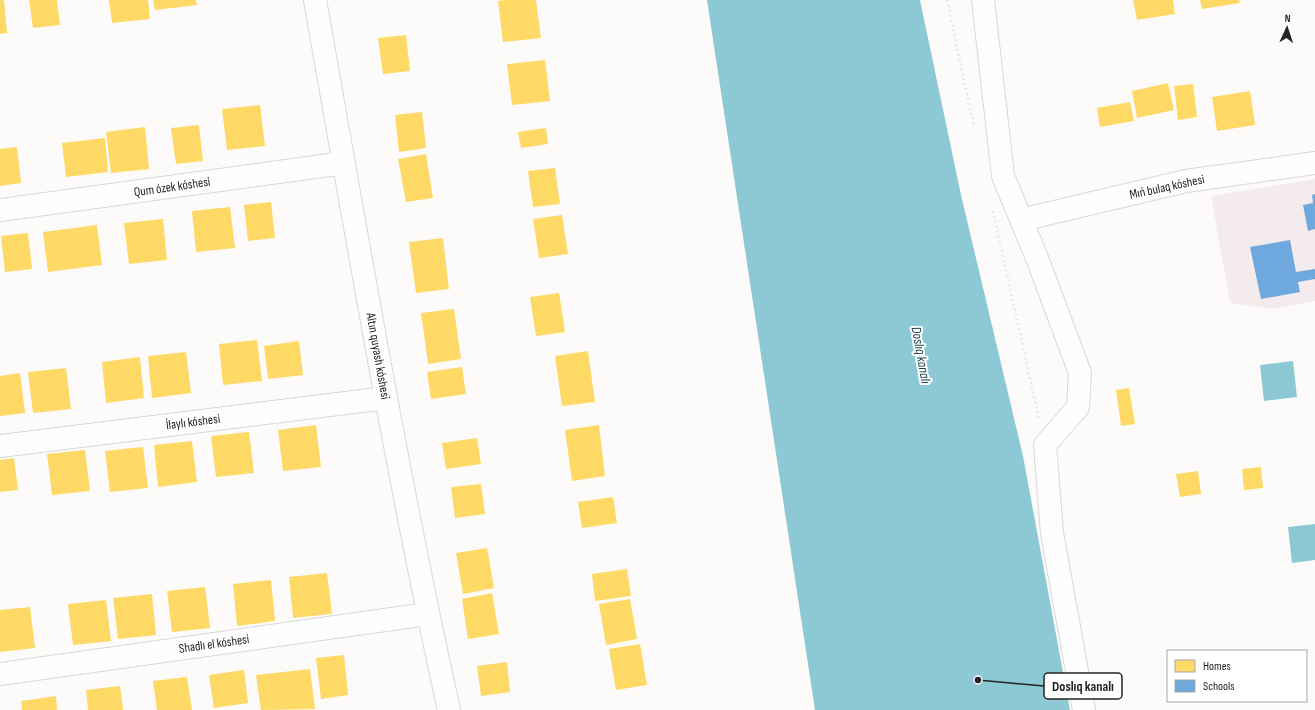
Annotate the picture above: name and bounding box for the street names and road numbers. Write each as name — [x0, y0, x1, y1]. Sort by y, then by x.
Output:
street label: Mıń bulaq kóshesi — [1128, 171, 1206, 203]
street label: Qum ózek kóshesi — [133, 174, 211, 200]
street label: Altın quyash kóshesi — [362, 310, 394, 401]
street label: Ílaylı kóshesi — [165, 411, 221, 433]
street label: Shadlı el kóshesi — [178, 631, 250, 657]

